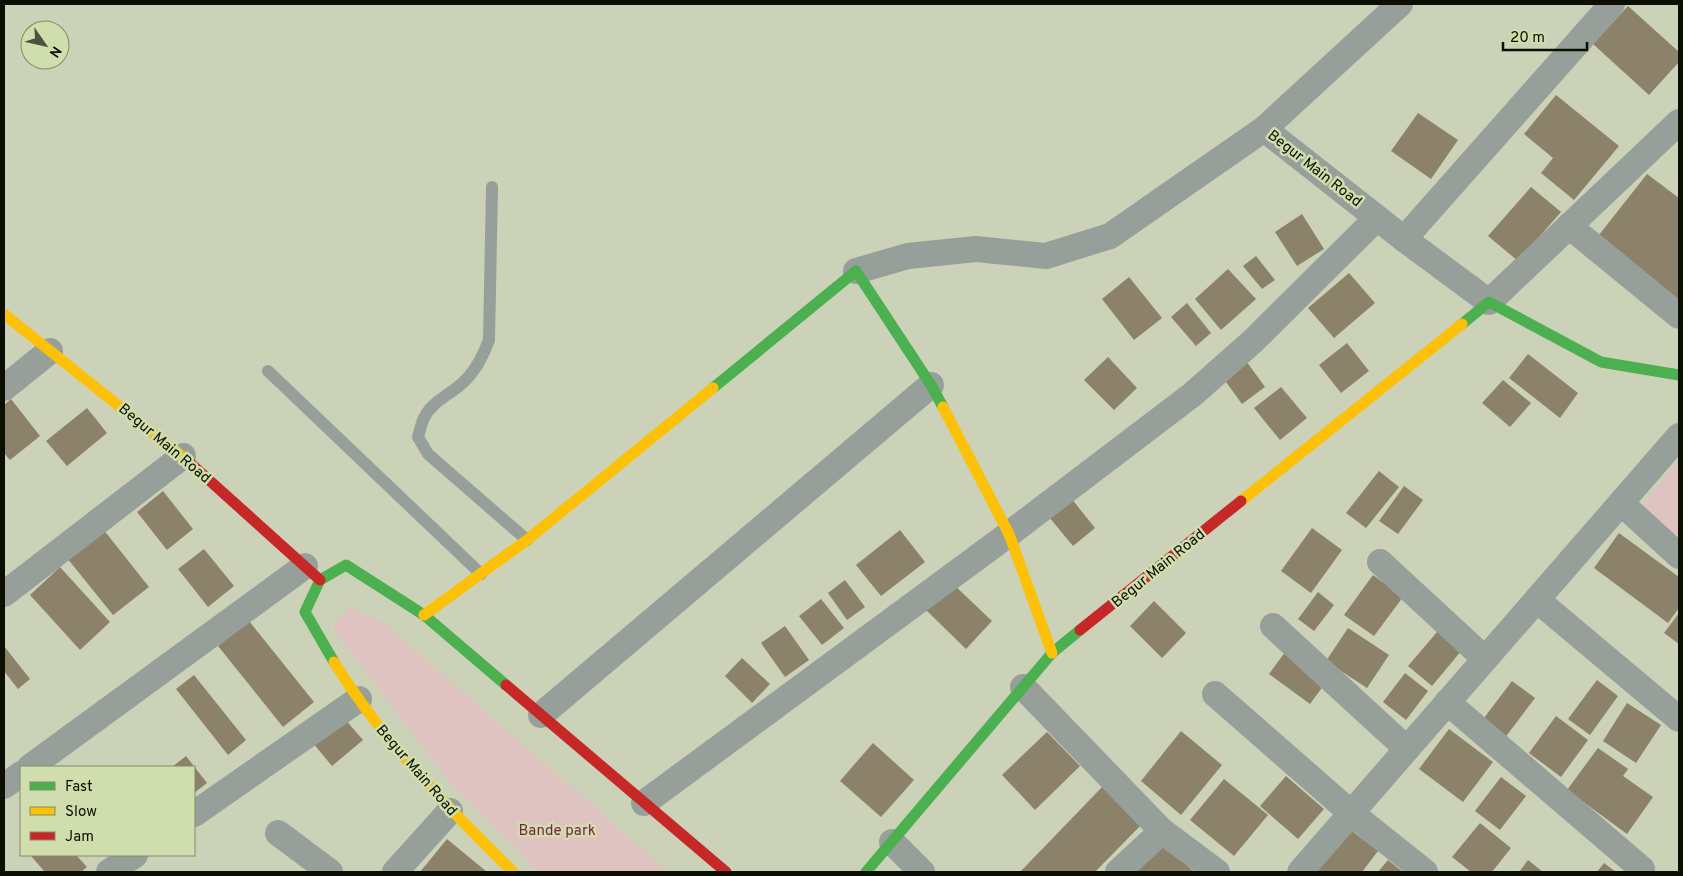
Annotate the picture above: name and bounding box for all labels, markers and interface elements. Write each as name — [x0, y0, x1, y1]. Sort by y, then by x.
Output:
north arrow — [20, 20, 70, 70]
scale bar — [1503, 20, 1587, 52]
text: 20 m — [1510, 29, 1545, 48]
text: N — [45, 43, 64, 60]
street label: Begur Main Road — [1263, 126, 1365, 212]
street label: Begur Main Road — [114, 400, 214, 488]
street label: Begur Main Road — [1108, 526, 1209, 613]
street label: Begur Main Road — [371, 721, 461, 820]
legend — [20, 766, 195, 856]
text: Fast — [65, 778, 93, 797]
text: Slow — [65, 803, 97, 822]
park label: Bande park — [518, 822, 596, 841]
text: Jam — [65, 828, 94, 847]

